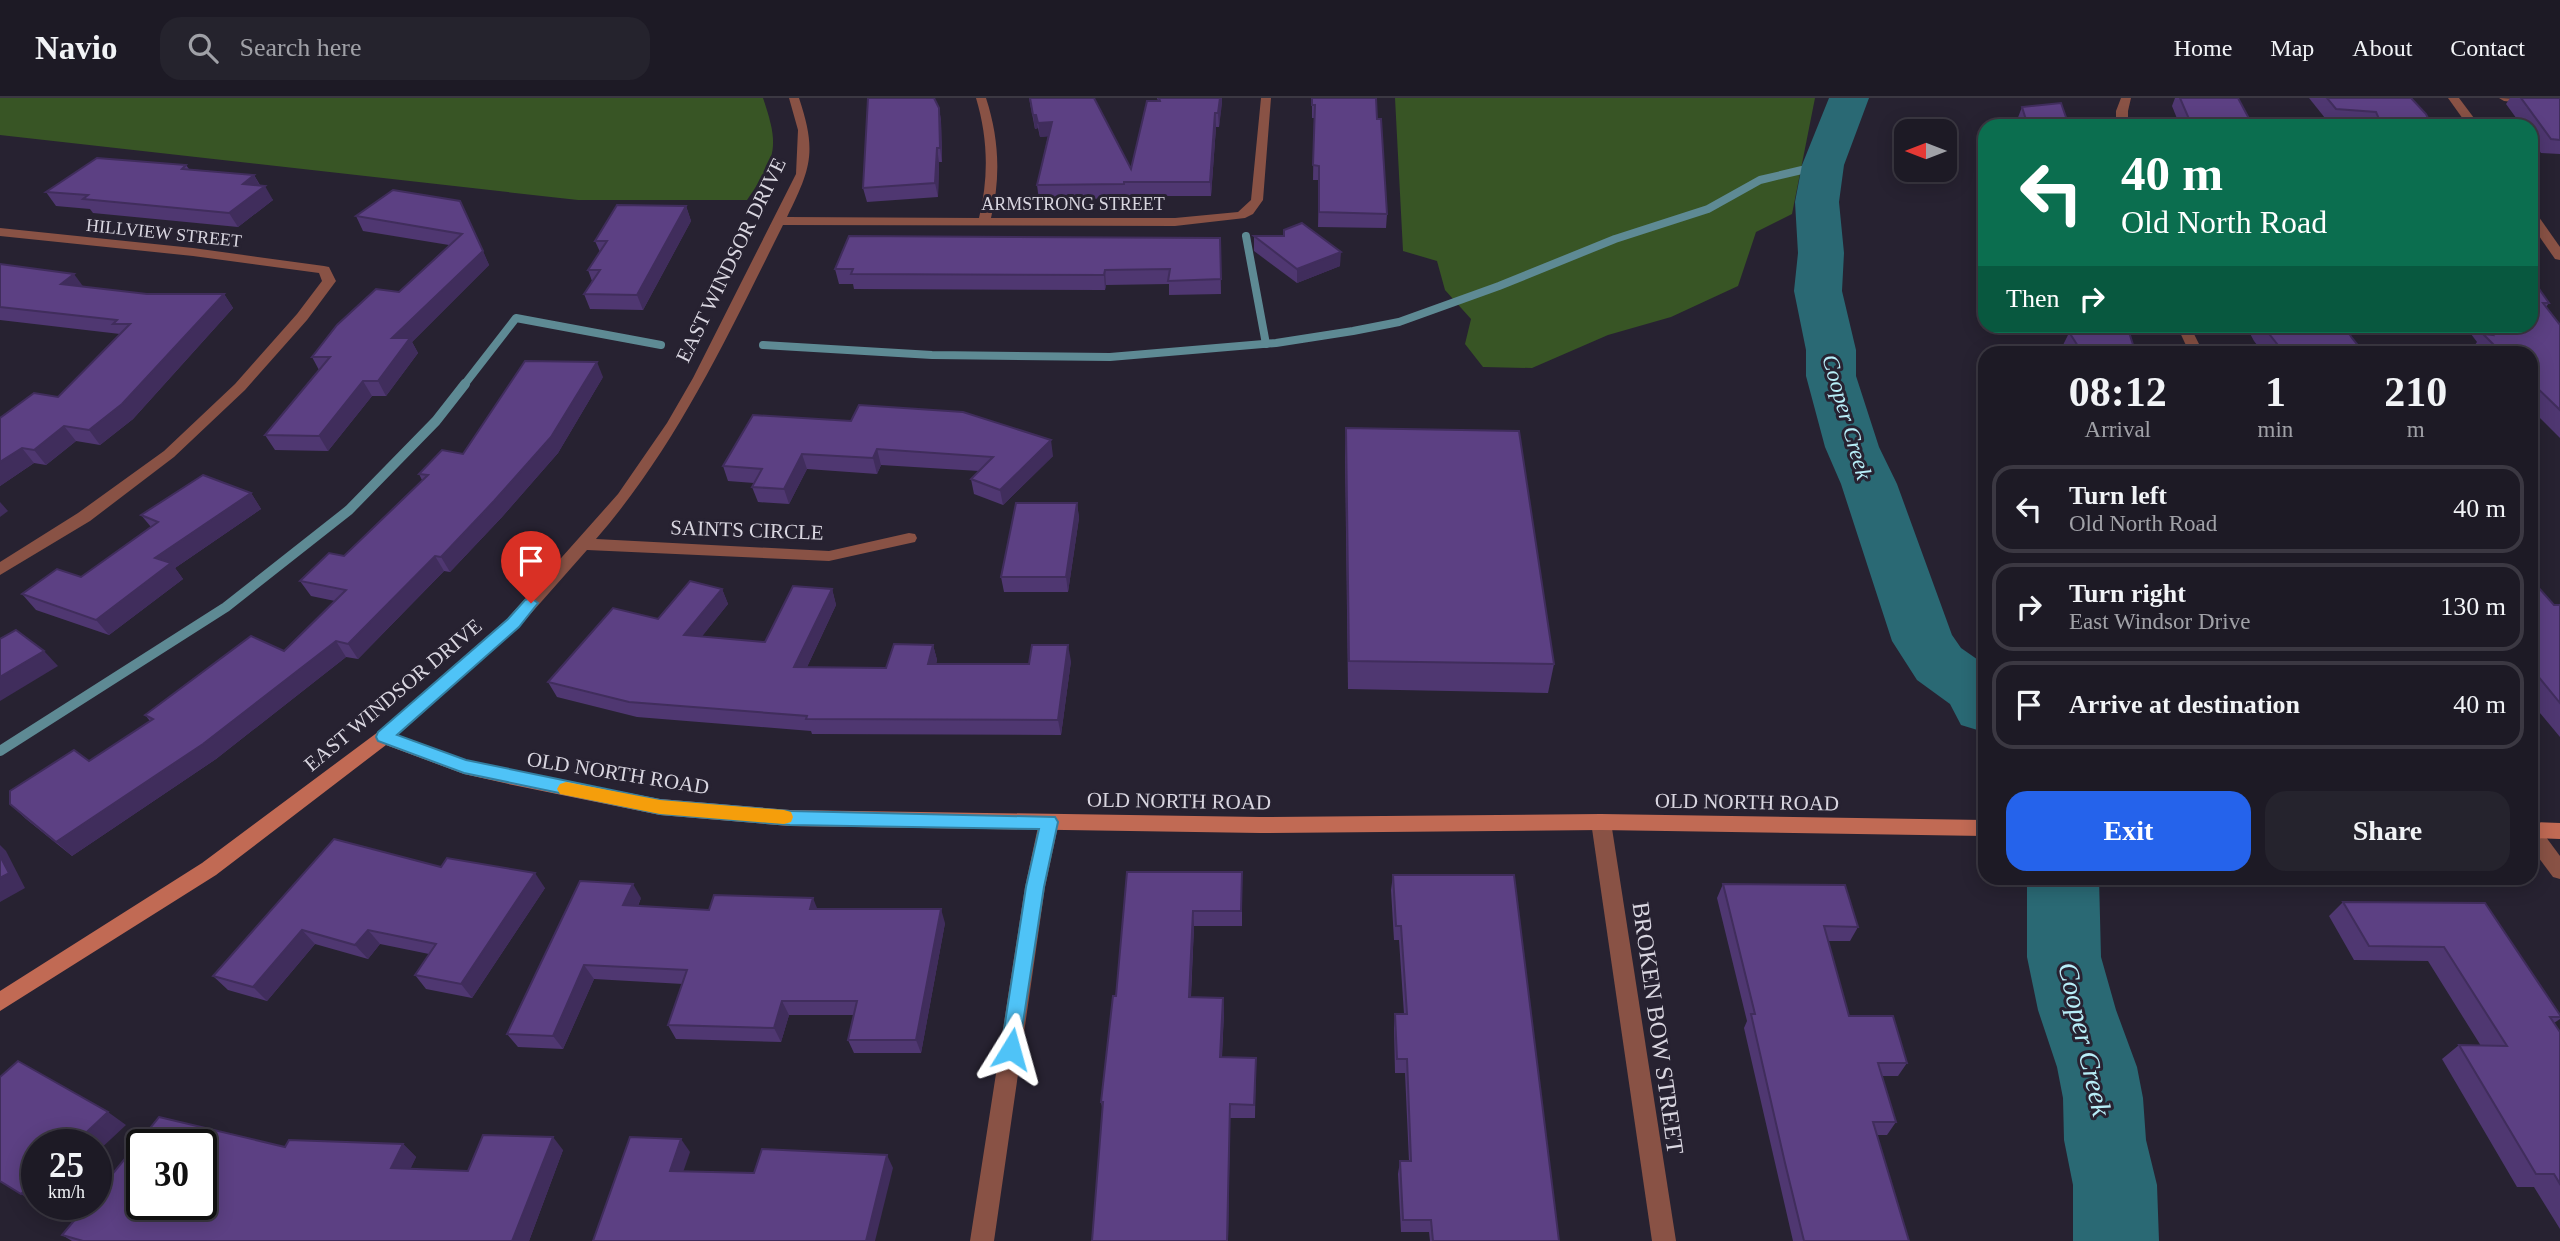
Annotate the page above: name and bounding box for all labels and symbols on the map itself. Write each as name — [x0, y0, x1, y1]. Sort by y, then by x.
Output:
north arrow — [1894, 119, 1956, 182]
street label: EAST WINDSOR DRIVE — [671, 154, 791, 366]
street label: ARMSTRONG STREET — [981, 194, 1165, 214]
street label: HILLVIEW STREET — [85, 215, 243, 251]
water label: Cooper Creek — [1817, 352, 1877, 483]
street label: SAINTS CIRCLE — [670, 515, 824, 545]
pin — [501, 531, 561, 603]
street label: EAST WINDSOR DRIVE — [299, 614, 487, 776]
street label: OLD NORTH ROAD — [525, 747, 711, 799]
street label: OLD NORTH ROAD — [1087, 787, 1271, 815]
street label: OLD NORTH ROAD — [1655, 788, 1839, 816]
street label: BROKEN BOW STREET — [1627, 900, 1689, 1156]
water label: Cooper Creek — [2052, 959, 2118, 1119]
position arrow — [974, 1012, 1048, 1086]
speed limit sign: 30 — [126, 1129, 217, 1220]

